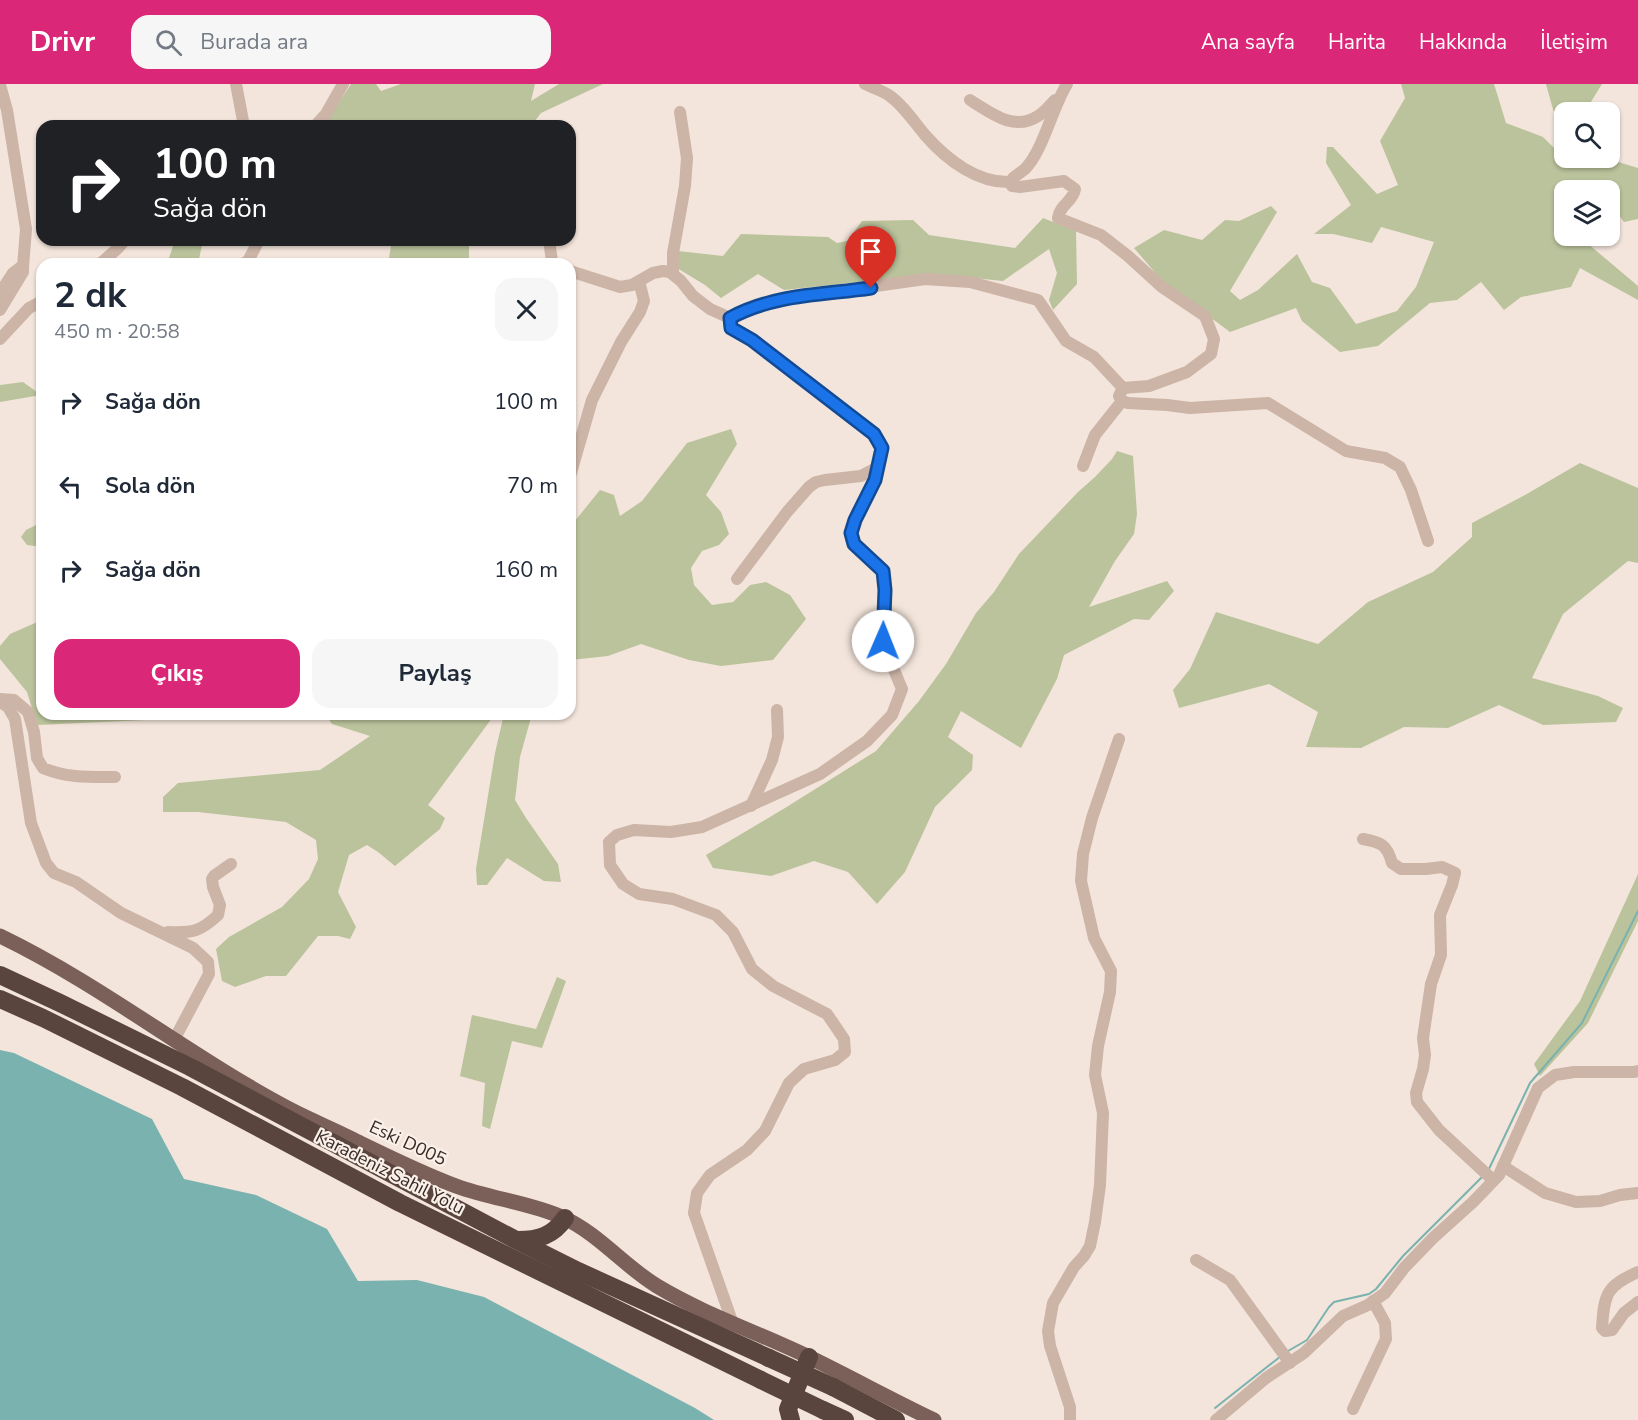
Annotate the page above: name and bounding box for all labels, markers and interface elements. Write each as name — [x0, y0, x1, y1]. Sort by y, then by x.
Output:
search box — [131, 15, 551, 69]
text: Drivr — [30, 23, 95, 61]
icon: search — [152, 26, 185, 59]
text: Burada ara — [200, 27, 308, 57]
text: Ana sayfa — [1201, 28, 1295, 56]
text: Harita — [1328, 28, 1386, 56]
text: Hakkında — [1419, 28, 1507, 56]
text: İletişim — [1540, 28, 1608, 56]
map controls — [1554, 102, 1620, 246]
button: search — [1554, 102, 1620, 168]
text: 100 m — [153, 136, 277, 193]
icon: right — [54, 144, 132, 222]
button: layers — [1554, 180, 1620, 246]
text: Sağa dön — [153, 190, 267, 227]
pin — [845, 226, 896, 288]
icon: arrive — [854, 235, 887, 268]
text: 2 dk — [54, 271, 126, 320]
button: close — [495, 278, 558, 341]
text: 450 m · 20:58 — [54, 318, 180, 345]
icon: right — [54, 386, 87, 419]
text: Sağa dön — [105, 387, 201, 417]
text: 100 m — [494, 387, 558, 417]
icon: left — [54, 470, 87, 503]
text: Sola dön — [105, 471, 195, 501]
text: 70 m — [507, 471, 558, 501]
icon: right — [54, 554, 87, 587]
text: Sağa dön — [105, 555, 201, 585]
text: 160 m — [494, 555, 558, 585]
position arrow — [851, 609, 915, 673]
button: Çıkış — [54, 639, 300, 708]
button: Paylaş — [312, 639, 558, 708]
street label: Eski D005 — [366, 1115, 450, 1171]
street label: Karadeniz Sahil Yolu — [312, 1124, 468, 1220]

